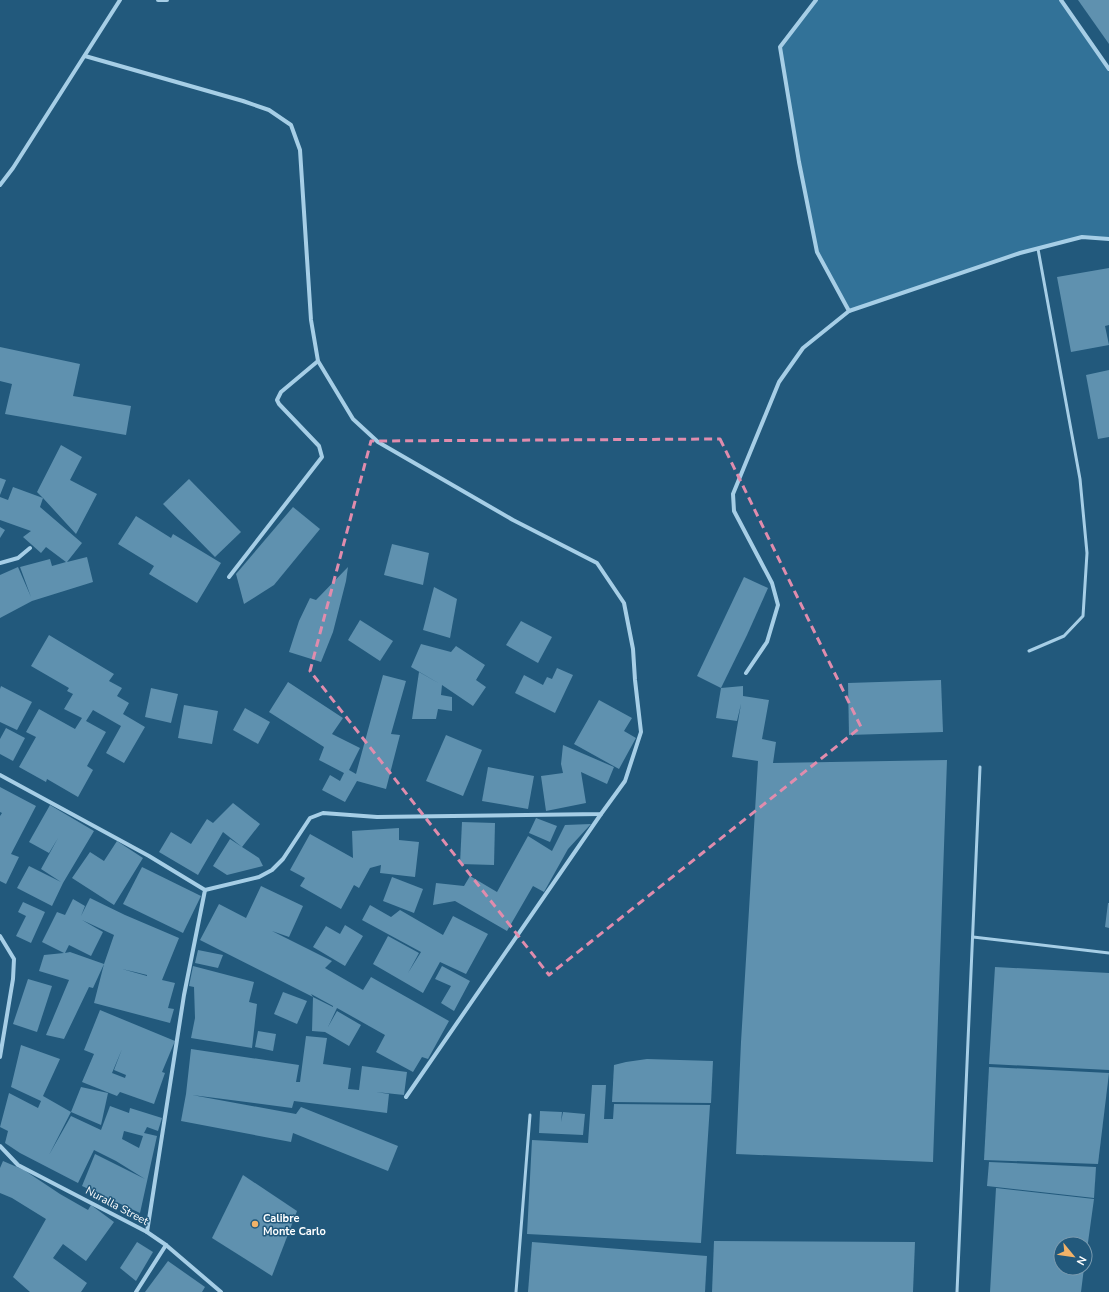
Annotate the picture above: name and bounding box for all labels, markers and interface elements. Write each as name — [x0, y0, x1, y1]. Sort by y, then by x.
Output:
street label: Nuralla Street — [83, 1183, 151, 1229]
place label: Calibre Monte Carlo — [263, 1211, 326, 1239]
marker: Calibre Monte Carlo — [250, 1219, 260, 1229]
north arrow — [1053, 1236, 1093, 1276]
text: N — [1073, 1253, 1090, 1268]

